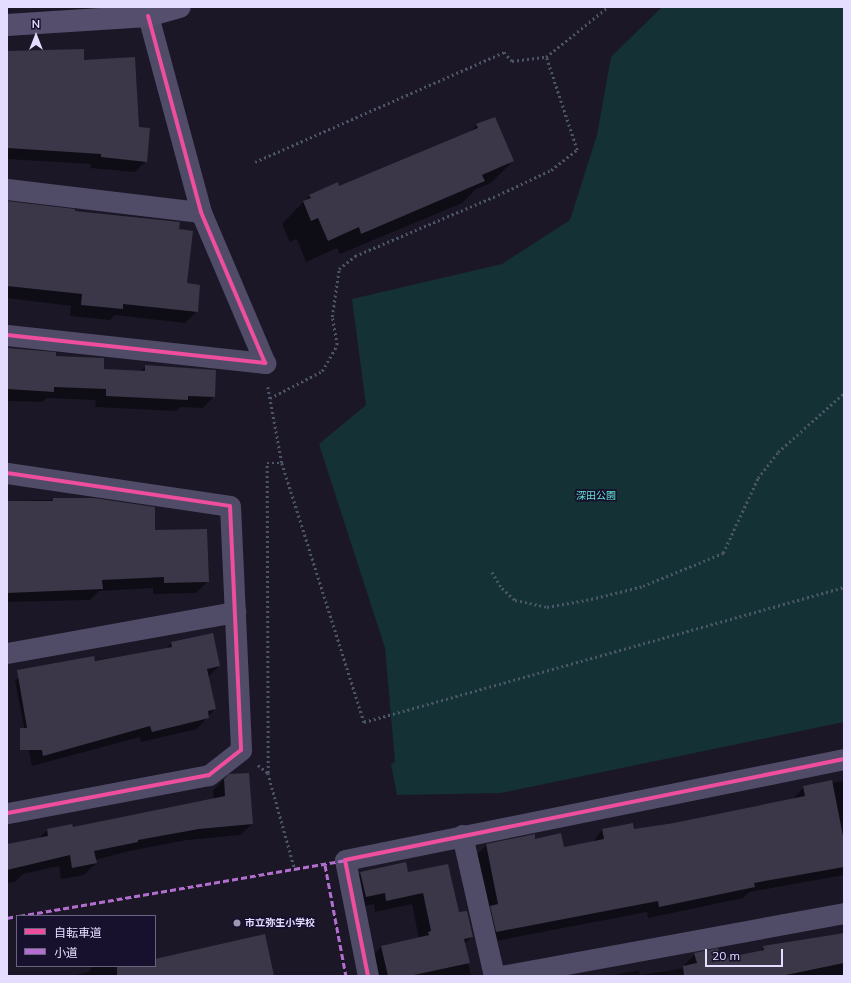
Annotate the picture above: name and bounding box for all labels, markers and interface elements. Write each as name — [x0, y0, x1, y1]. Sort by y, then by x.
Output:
north arrow — [16, 16, 56, 56]
text: N — [32, 17, 40, 31]
park label: 深田公園 — [576, 490, 616, 502]
legend — [16, 915, 156, 967]
place label: 市立弥生小学校 — [245, 917, 315, 929]
marker: 市立弥生小学校 — [232, 918, 242, 928]
text: 自転車道 — [54, 925, 102, 940]
scale bar — [707, 941, 785, 967]
text: 小道 — [54, 945, 78, 960]
text: 20 m — [712, 948, 740, 963]

